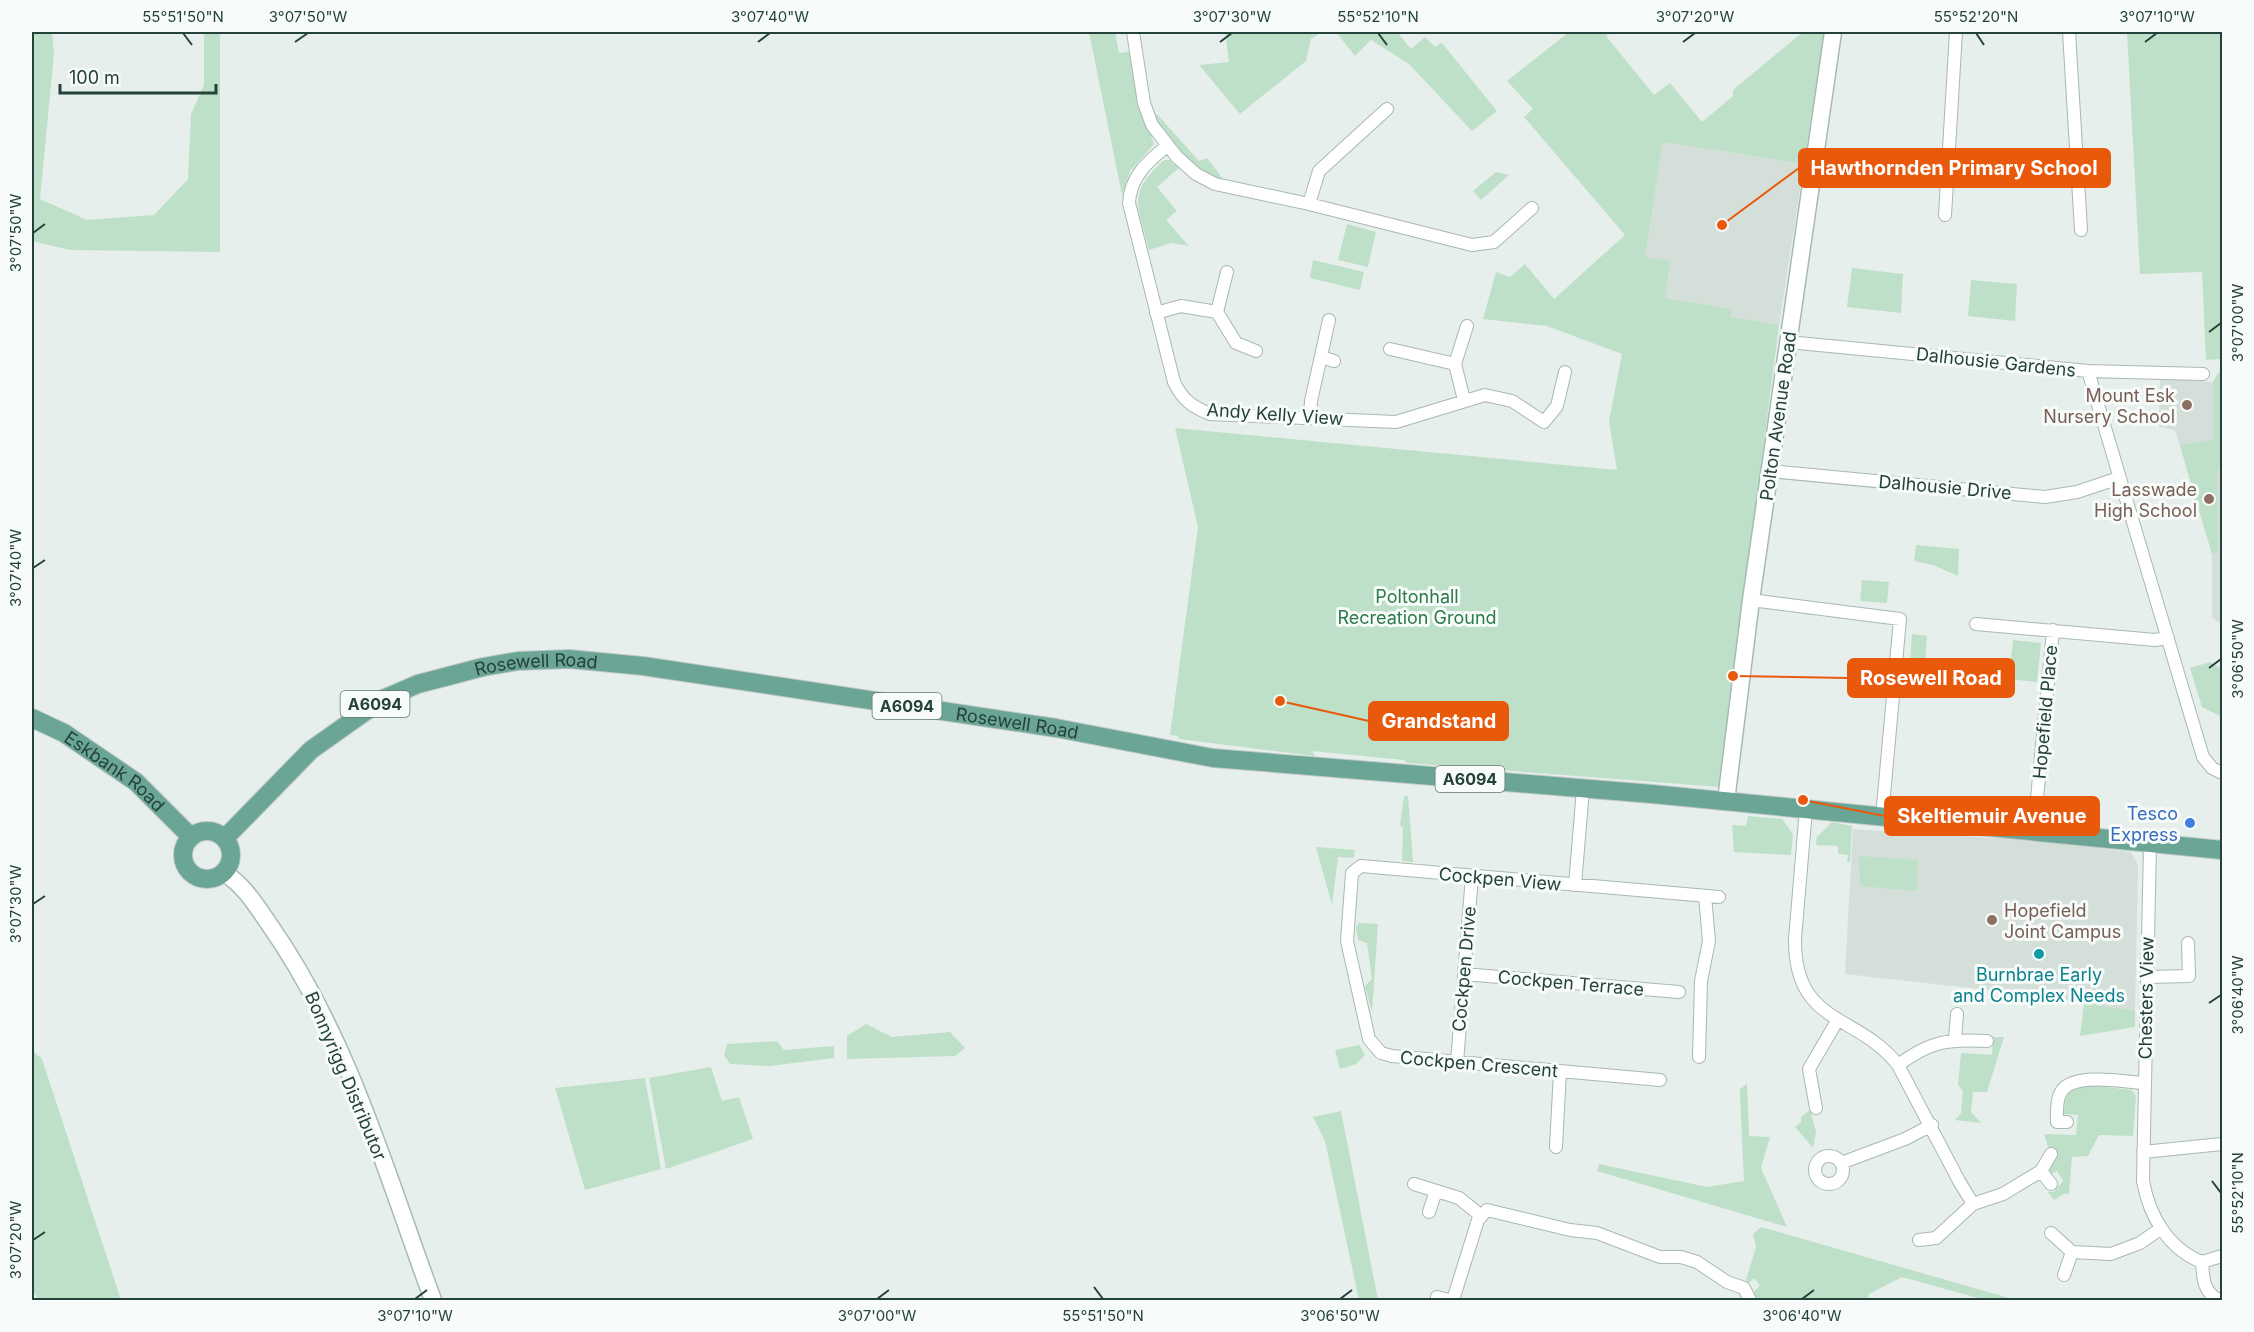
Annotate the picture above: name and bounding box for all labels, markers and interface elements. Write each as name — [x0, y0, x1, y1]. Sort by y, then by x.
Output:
text: 55°51'50"N — [142, 7, 224, 26]
text: 3°07'50"W — [269, 7, 347, 26]
text: 3°07'40"W — [731, 7, 809, 26]
text: 3°07'30"W — [1193, 7, 1271, 26]
text: 55°52'10"N — [1337, 7, 1419, 26]
text: 3°07'20"W — [1656, 7, 1734, 26]
text: 55°52'20"N — [1934, 7, 2018, 26]
text: 3°07'10"W — [2119, 7, 2195, 26]
scale bar — [60, 57, 216, 95]
text: 100 m — [69, 67, 120, 88]
callout: Hawthornden Primary School — [1799, 149, 2110, 187]
text: Hawthornden Primary School — [1810, 156, 2098, 180]
text: 3°07'50"W — [6, 194, 25, 272]
text: 3°07'00"W — [2228, 283, 2247, 362]
street label: Polton Avenue Road — [1756, 330, 1800, 502]
street label: Dalhousie Gardens — [1915, 343, 2077, 381]
place label: Mount Esk Nursery School — [2043, 385, 2175, 427]
marker: Mount Esk Nursery School — [2180, 398, 2194, 412]
street label: Andy Kelly View — [1206, 399, 1344, 429]
street label: Dalhousie Drive — [1878, 471, 2012, 503]
place label: Lasswade High School — [2094, 479, 2197, 521]
marker: Lasswade High School — [2202, 492, 2216, 506]
text: 3°07'40"W — [6, 529, 25, 607]
park label: Poltonhall Recreation Ground — [1337, 586, 1497, 628]
text: 3°06'50"W — [2228, 619, 2247, 699]
street label: Hopefield Place — [2029, 644, 2061, 780]
street label: Rosewell Road — [472, 648, 599, 679]
callout: Rosewell Road — [1848, 659, 2014, 697]
text: Rosewell Road — [1860, 666, 2002, 690]
road number: A6094 — [340, 691, 410, 717]
road number: A6094 — [872, 693, 942, 719]
callout: Grandstand — [1369, 702, 1508, 740]
street label: Rosewell Road — [955, 703, 1080, 743]
text: Grandstand — [1382, 709, 1496, 733]
street label: Eskbank Road — [61, 726, 169, 815]
road number: A6094 — [1436, 766, 1504, 792]
callout: Skeltiemuir Avenue — [1885, 797, 2099, 835]
place label: Tesco Express — [2110, 803, 2178, 845]
text: Skeltiemuir Avenue — [1897, 804, 2087, 828]
marker: Tesco Express — [2183, 816, 2197, 830]
street label: Cockpen View — [1438, 863, 1562, 895]
text: 3°07'30"W — [6, 865, 25, 943]
place label: Hopefield Joint Campus — [2004, 900, 2121, 942]
street label: Cockpen Drive — [1448, 905, 1480, 1033]
marker: Hopefield Joint Campus — [1985, 913, 1999, 927]
street label: Chesters View — [2134, 936, 2158, 1060]
marker: Burnbrae Early and Complex Needs — [2032, 947, 2046, 961]
text: 3°06'40"W — [2228, 955, 2247, 1035]
place label: Burnbrae Early and Complex Needs — [1953, 964, 2125, 1006]
street label: Cockpen Terrace — [1497, 966, 1645, 1000]
street label: Bonnyrigg Distributor — [301, 988, 391, 1164]
street label: Cockpen Crescent — [1399, 1047, 1559, 1081]
text: 55°52'10"N — [2228, 1152, 2247, 1234]
text: 3°07'20"W — [6, 1201, 25, 1279]
text: 3°07'10"W — [377, 1306, 453, 1325]
text: 3°07'00"W — [838, 1306, 917, 1325]
text: 55°51'50"N — [1062, 1306, 1144, 1325]
text: 3°06'50"W — [1300, 1306, 1380, 1325]
text: 3°06'40"W — [1762, 1306, 1842, 1325]

